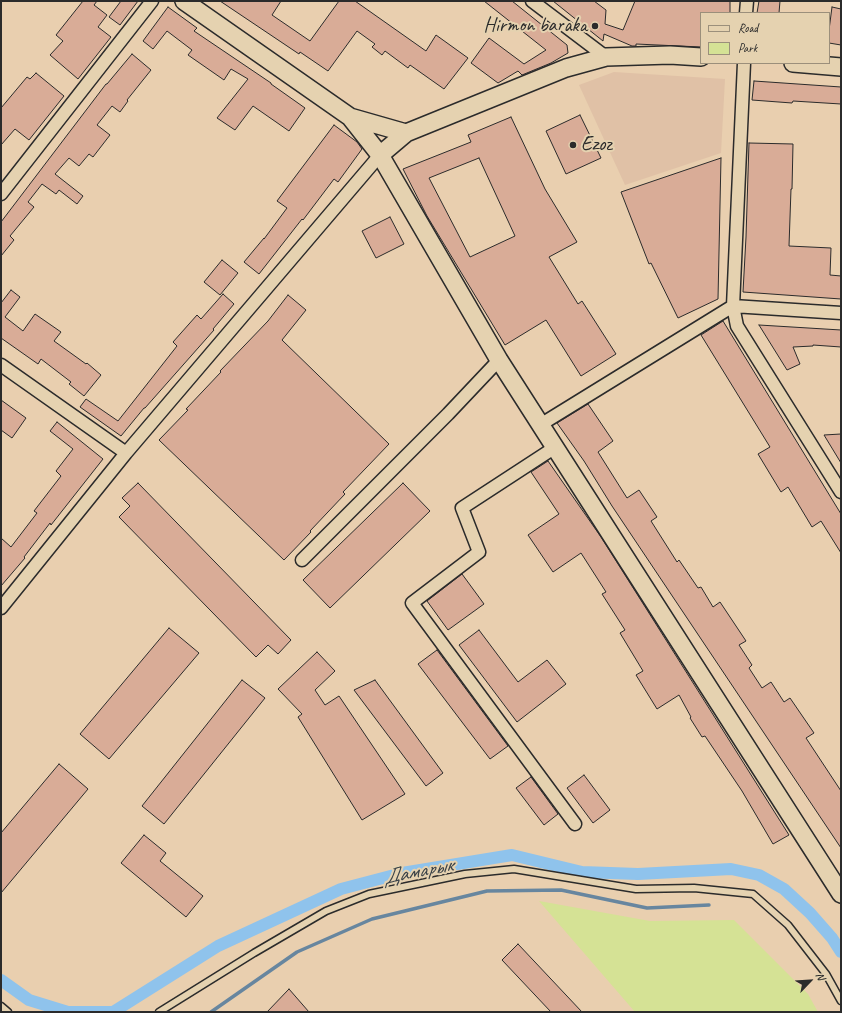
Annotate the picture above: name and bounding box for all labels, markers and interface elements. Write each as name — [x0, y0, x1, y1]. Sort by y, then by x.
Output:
legend — [700, 12, 830, 64]
place label: Hirmon baraka — [484, 14, 587, 38]
text: Road — [738, 20, 758, 36]
marker: Hirmon baraka — [590, 21, 600, 31]
text: Park — [738, 40, 757, 56]
place label: Ezoz — [581, 133, 612, 157]
marker: Ezoz — [568, 140, 578, 150]
water label: Дамарык — [381, 853, 455, 891]
north arrow — [790, 961, 830, 1001]
text: N — [813, 970, 829, 982]

